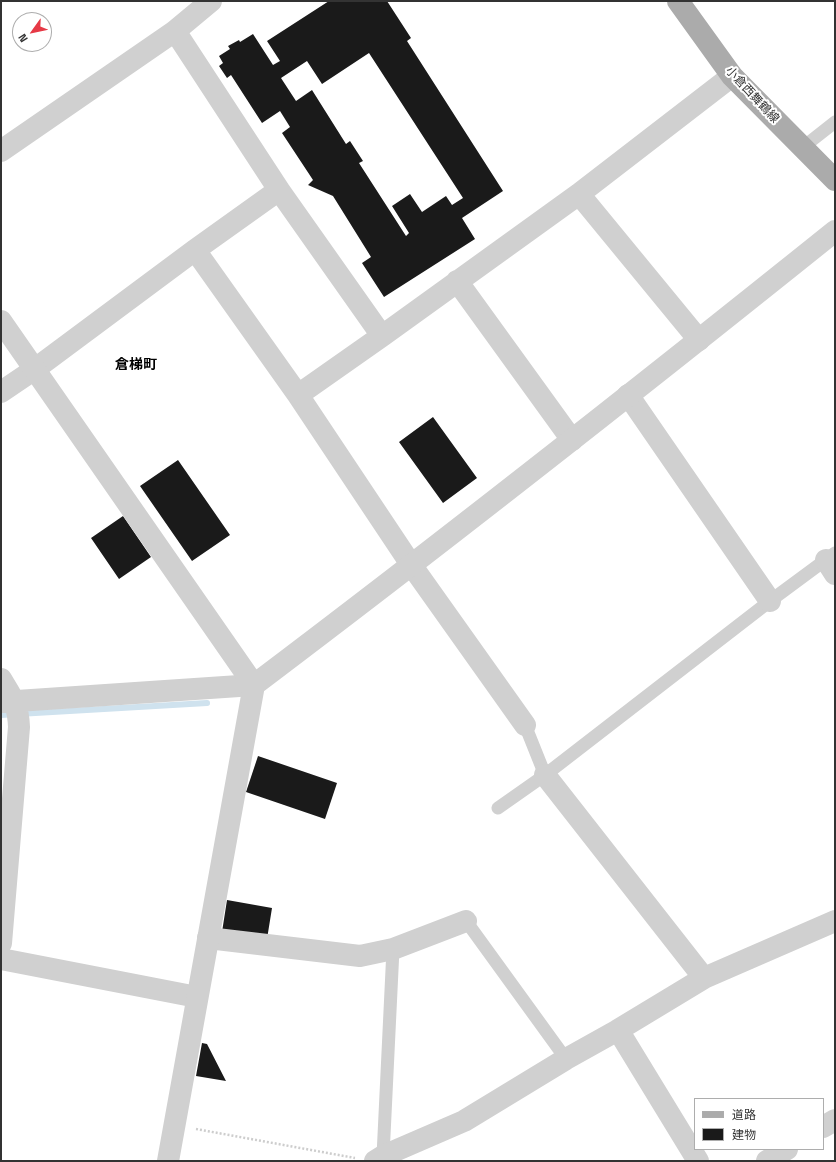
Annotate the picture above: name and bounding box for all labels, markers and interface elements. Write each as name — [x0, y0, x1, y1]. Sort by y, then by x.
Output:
north arrow — [12, 12, 52, 52]
text: N — [15, 31, 31, 45]
street label: 小倉西舞鶴線 — [722, 64, 782, 126]
district label: 倉梯町 — [115, 357, 157, 373]
legend — [694, 1098, 824, 1150]
text: 道路 — [732, 1107, 756, 1123]
text: 建物 — [732, 1127, 756, 1143]

